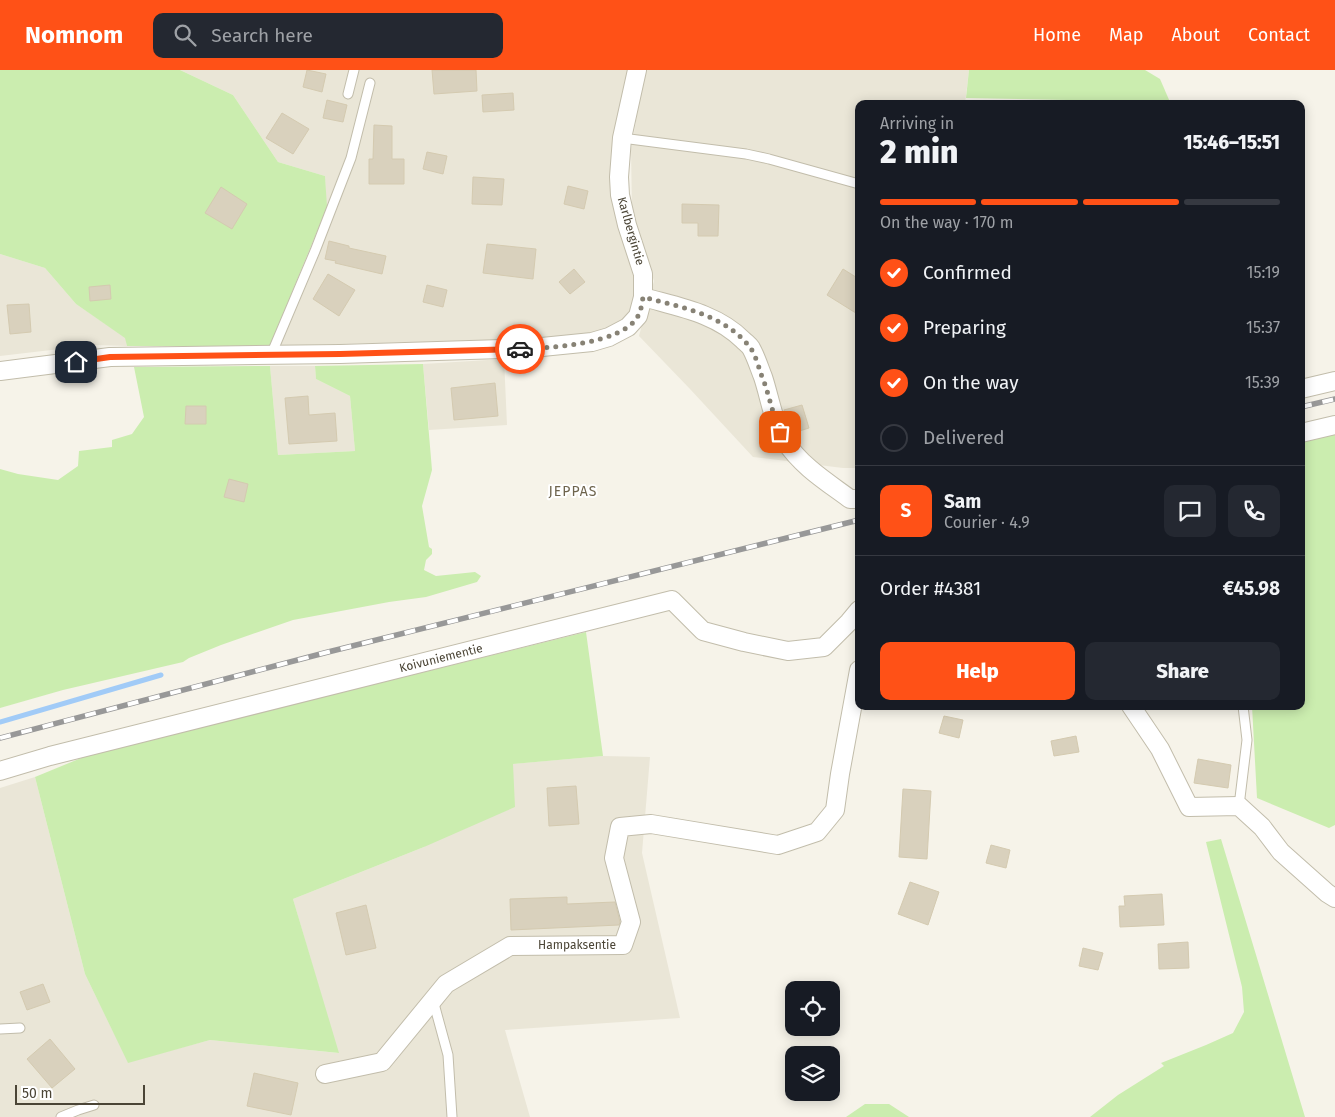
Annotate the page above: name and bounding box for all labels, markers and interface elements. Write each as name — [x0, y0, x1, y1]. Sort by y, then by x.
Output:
search box — [153, 13, 503, 58]
text: Nomnom — [25, 21, 123, 49]
icon: search — [171, 21, 199, 49]
text: Search here — [211, 24, 313, 47]
text: Home — [1033, 24, 1081, 46]
text: Map — [1109, 24, 1143, 46]
text: About — [1171, 24, 1220, 46]
text: Contact — [1248, 24, 1310, 46]
text: Arriving in — [880, 114, 954, 133]
text: 15:46–15:51 — [1183, 131, 1280, 154]
text: 2 min — [880, 133, 958, 171]
street label: Karlbergintie — [615, 195, 647, 267]
text: On the way · 170 m — [880, 213, 1013, 232]
icon: check — [880, 259, 908, 287]
text: Confirmed — [923, 261, 1012, 284]
text: 15:19 — [1247, 263, 1280, 282]
icon: check — [880, 314, 908, 342]
text: Preparing — [923, 316, 1006, 339]
text: 15:37 — [1246, 318, 1280, 337]
courier — [495, 324, 545, 374]
icon: car — [506, 335, 534, 363]
pin — [55, 341, 97, 383]
icon: home — [62, 348, 90, 376]
icon: check — [880, 369, 908, 397]
text: On the way — [923, 371, 1019, 394]
text: 15:39 — [1245, 373, 1280, 392]
pin — [759, 411, 801, 453]
icon: bag — [766, 418, 794, 446]
text: Delivered — [923, 426, 1005, 449]
district label: JEPPAS — [549, 483, 597, 500]
button: chat — [1164, 485, 1216, 537]
button: phone — [1228, 485, 1280, 537]
text: Sam — [944, 490, 981, 513]
text: S — [901, 499, 911, 522]
text: Courier · 4.9 — [944, 513, 1030, 532]
text: Order #4381 — [880, 577, 981, 600]
text: €45.98 — [1223, 577, 1280, 600]
street label: Koivuniementie — [398, 641, 484, 675]
button: Help — [880, 642, 1075, 700]
button: Share — [1085, 642, 1280, 700]
street label: Hampaksentie — [538, 938, 616, 952]
map controls — [785, 981, 840, 1101]
button: locate — [785, 981, 840, 1036]
button: layers — [785, 1046, 840, 1101]
scale bar — [15, 1082, 145, 1105]
text: 50 m — [22, 1085, 53, 1102]

